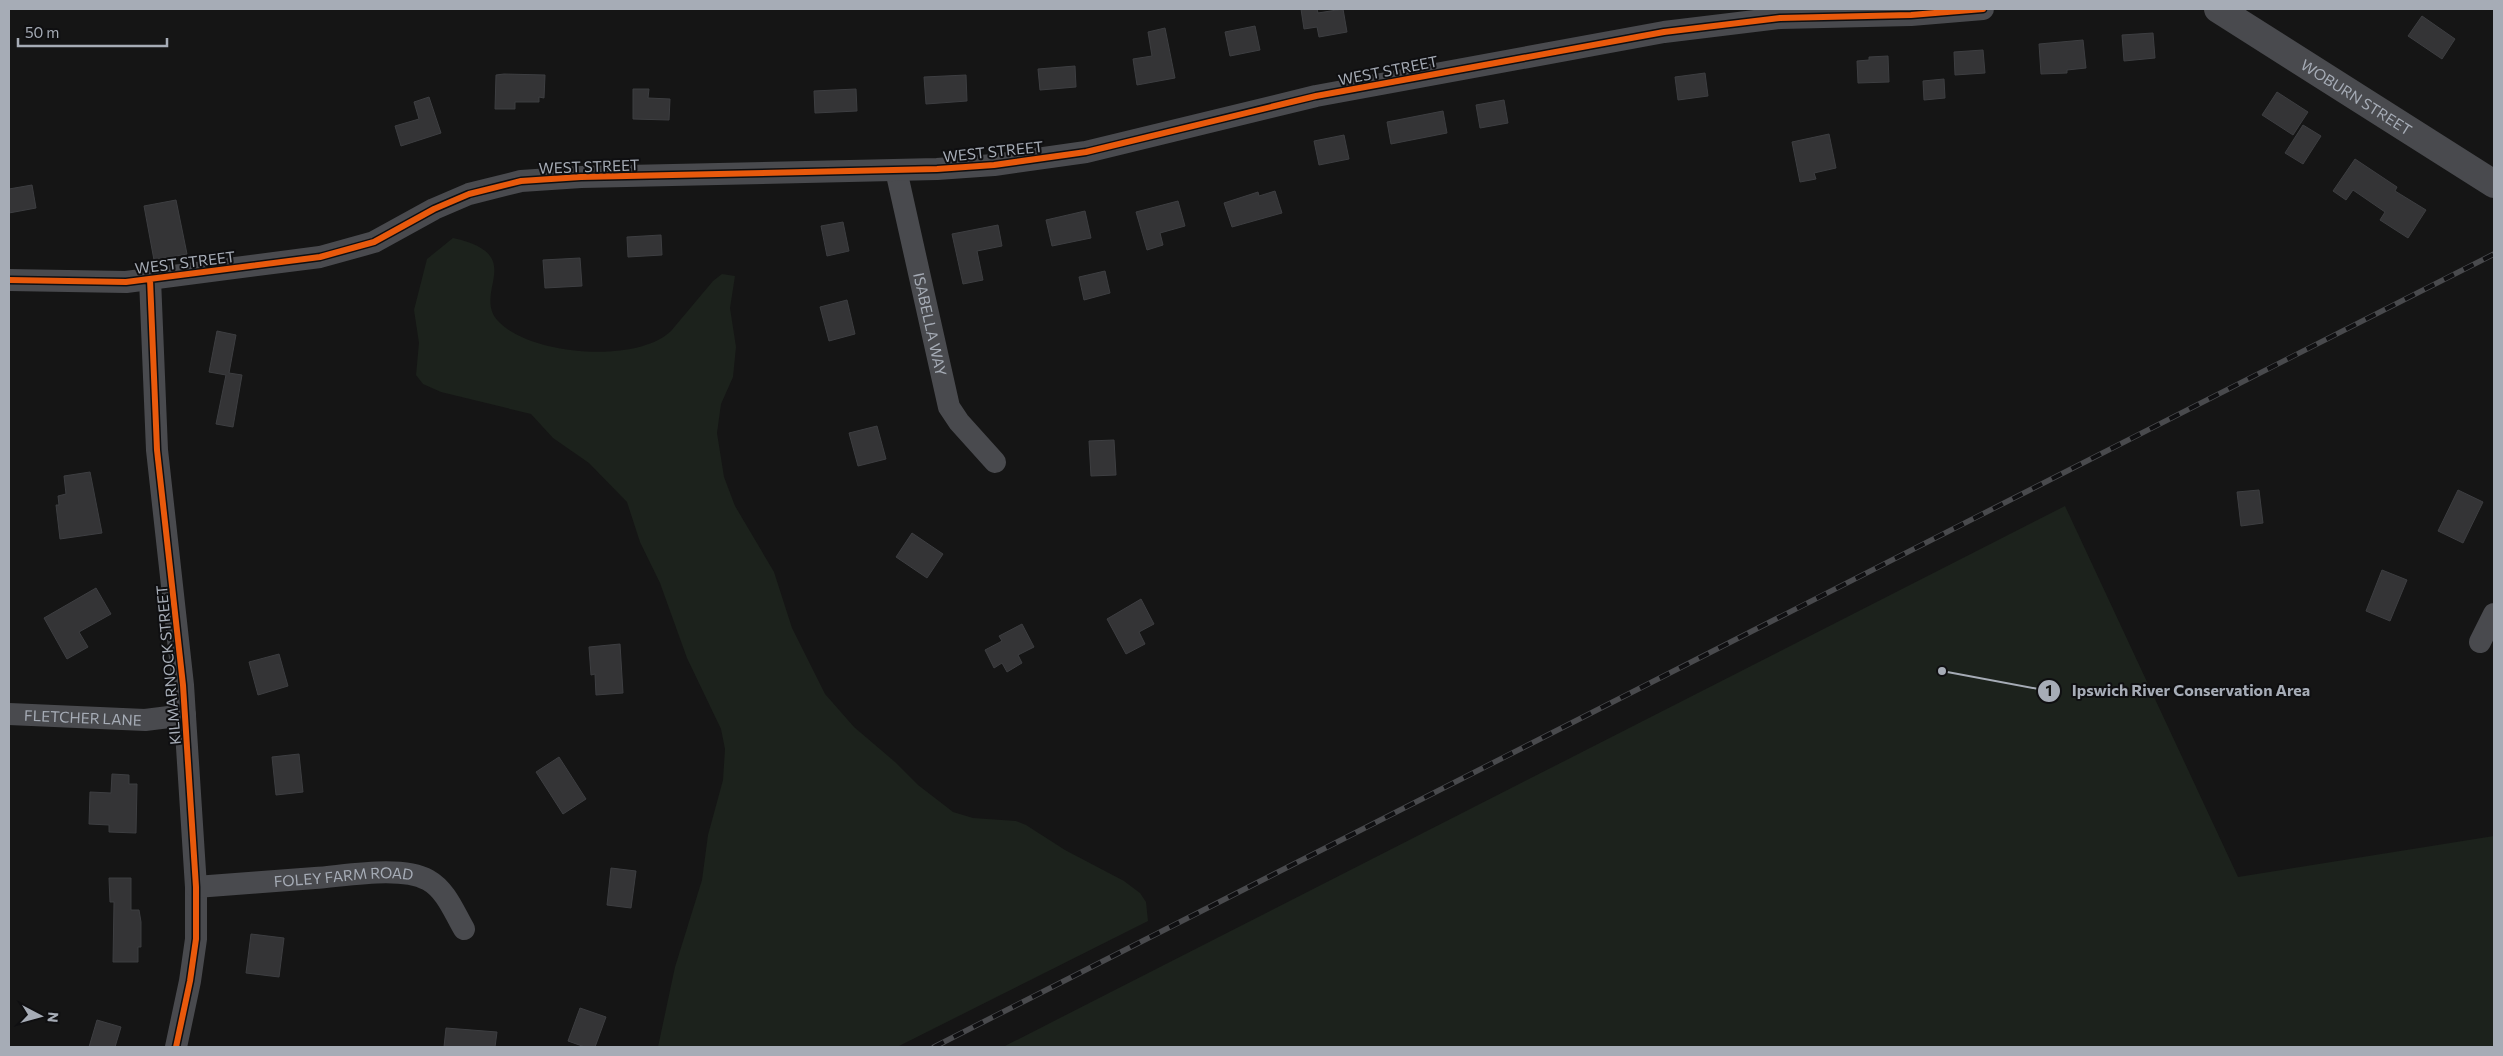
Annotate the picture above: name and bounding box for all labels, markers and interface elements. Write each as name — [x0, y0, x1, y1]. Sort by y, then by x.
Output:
scale bar — [18, 15, 166, 47]
text: 50 m — [25, 23, 59, 41]
street label: WEST STREET — [1337, 51, 1440, 88]
street label: WOBURN STREET — [2298, 55, 2416, 139]
street label: WEST STREET — [942, 137, 1045, 165]
street label: WEST STREET — [538, 155, 640, 177]
street label: WEST STREET — [134, 247, 237, 277]
street label: ISABELLA WAY — [910, 271, 951, 378]
street label: KILMARNOCK STREET — [152, 584, 184, 746]
callout: Ipswich River Conservation Area — [2037, 675, 2320, 706]
text: Ipswich River Conservation Area — [2072, 680, 2310, 699]
text: 1 — [2046, 681, 2052, 699]
street label: FLETCHER LANE — [24, 706, 142, 729]
street label: FOLEY FARM ROAD — [273, 863, 415, 890]
north arrow — [15, 991, 65, 1041]
text: N — [44, 1011, 62, 1024]

